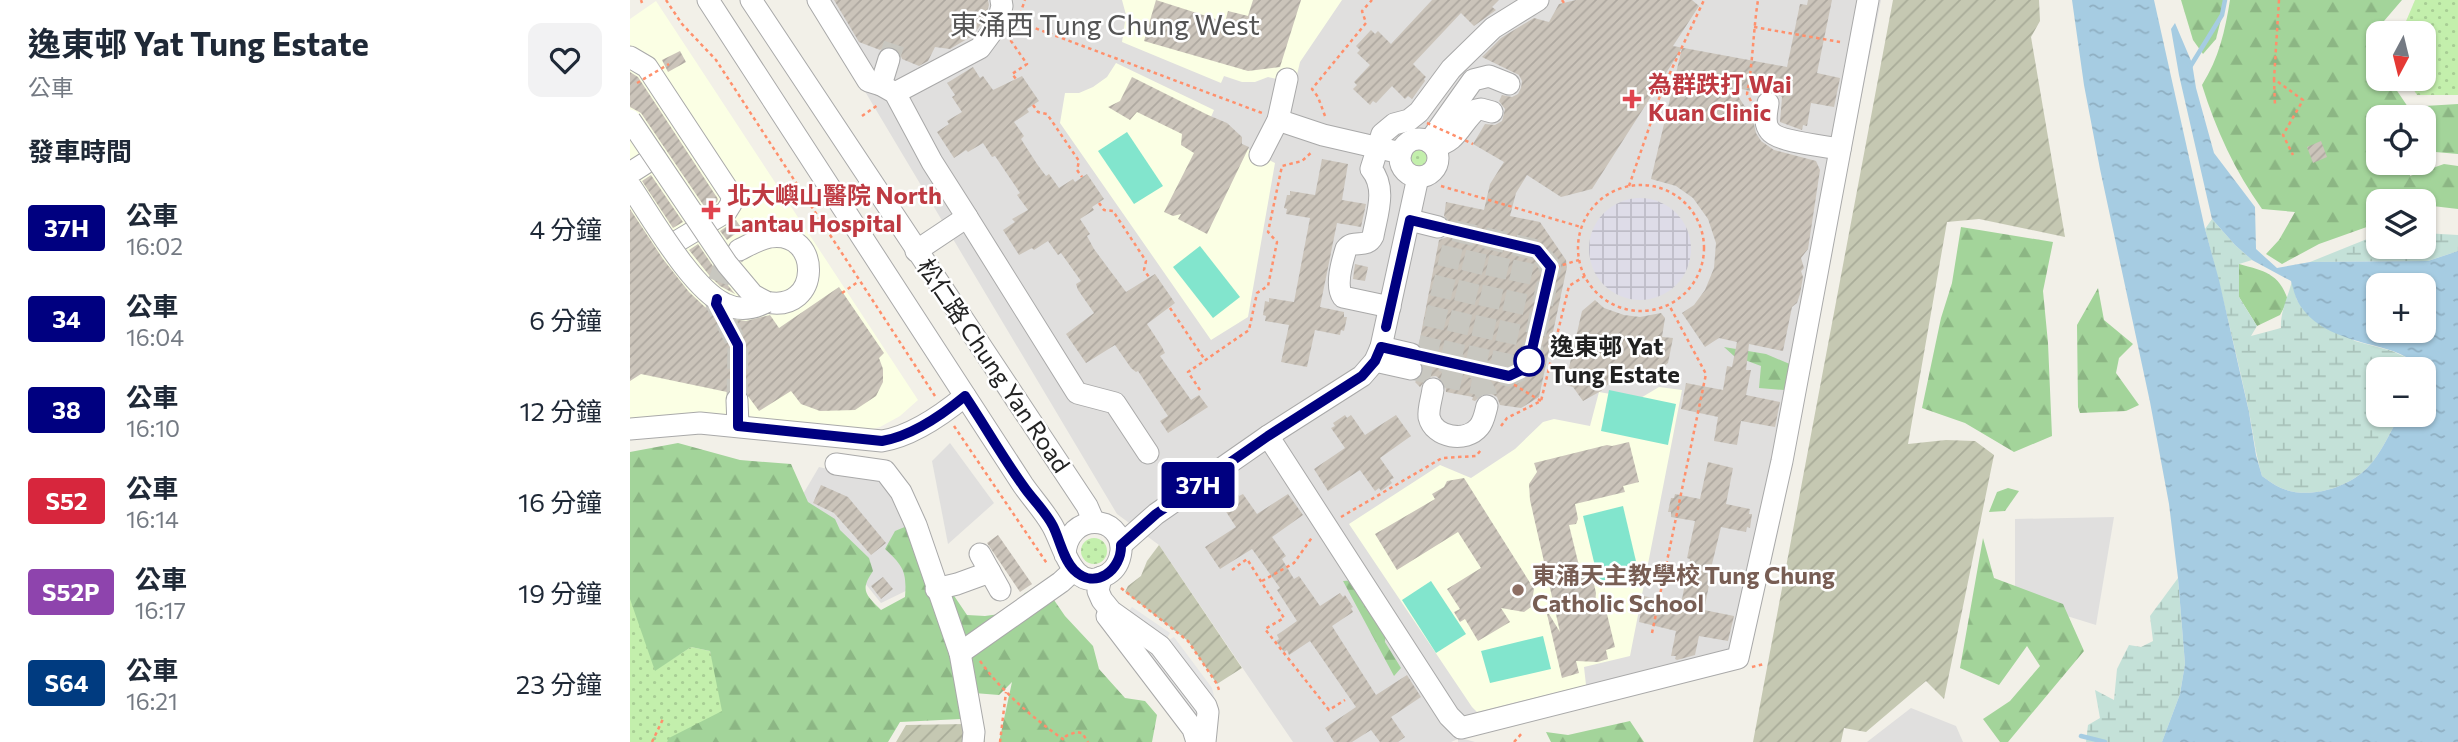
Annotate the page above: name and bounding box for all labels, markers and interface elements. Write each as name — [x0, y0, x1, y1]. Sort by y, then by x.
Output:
district label: 東涌西 Tung Chung West — [950, 7, 1260, 41]
north arrow — [2366, 21, 2436, 91]
map controls — [2366, 21, 2436, 427]
text: 逸東邨 Yat Tung Estate — [28, 22, 369, 63]
button: heart — [528, 23, 602, 97]
place label: 為群跌打 Wai Kuan Clinic — [1648, 69, 1792, 126]
text: 公車 — [28, 73, 74, 101]
marker: 為群跌打 Wai Kuan Clinic — [1622, 89, 1642, 109]
button: locate — [2366, 105, 2436, 175]
text: 發車時間 — [28, 135, 132, 166]
place label: 北大嶼山醫院 North Lantau Hospital — [727, 180, 942, 237]
button: layers — [2366, 189, 2436, 259]
text: 公車 — [126, 199, 178, 230]
marker: 北大嶼山醫院 North Lantau Hospital — [701, 200, 721, 220]
text: 37H — [44, 213, 89, 242]
text: 4 分鐘 — [529, 213, 602, 244]
text: 16:02 — [126, 232, 183, 260]
street label: 松仁路 Chung Yan Road — [912, 253, 1077, 478]
button: + — [2366, 273, 2436, 343]
text: 公車 — [126, 290, 178, 321]
text: 34 — [52, 304, 81, 333]
text: 6 分鐘 — [529, 304, 602, 335]
text: 16:04 — [126, 323, 184, 351]
place label: 逸東邨 Yat Tung Estate — [1550, 331, 1680, 388]
marker: 逸東邨 Yat Tung Estate — [1514, 346, 1544, 376]
button: − — [2366, 357, 2436, 427]
text: 公車 — [126, 381, 178, 412]
text: 38 — [52, 395, 81, 424]
text: 12 分鐘 — [519, 395, 602, 426]
text: 16:10 — [126, 414, 180, 442]
line badge: 37H — [1158, 462, 1238, 508]
text: 37H — [1176, 470, 1220, 499]
text: 公車 — [126, 472, 178, 503]
text: S52 — [45, 486, 88, 515]
text: 16 分鐘 — [518, 486, 602, 517]
text: 16:14 — [126, 505, 179, 533]
place label: 東涌天主教學校 Tung Chung Catholic School — [1532, 560, 1835, 617]
text: 公車 — [135, 563, 187, 594]
text: S52P — [42, 577, 100, 606]
text: 19 分鐘 — [518, 577, 602, 608]
marker: 東涌天主教學校 Tung Chung Catholic School — [1510, 582, 1526, 598]
text: 16:17 — [135, 596, 186, 624]
text: 公車 — [126, 654, 178, 685]
text: S64 — [45, 668, 88, 697]
text: 23 分鐘 — [516, 668, 602, 699]
text: 16:21 — [126, 687, 178, 715]

